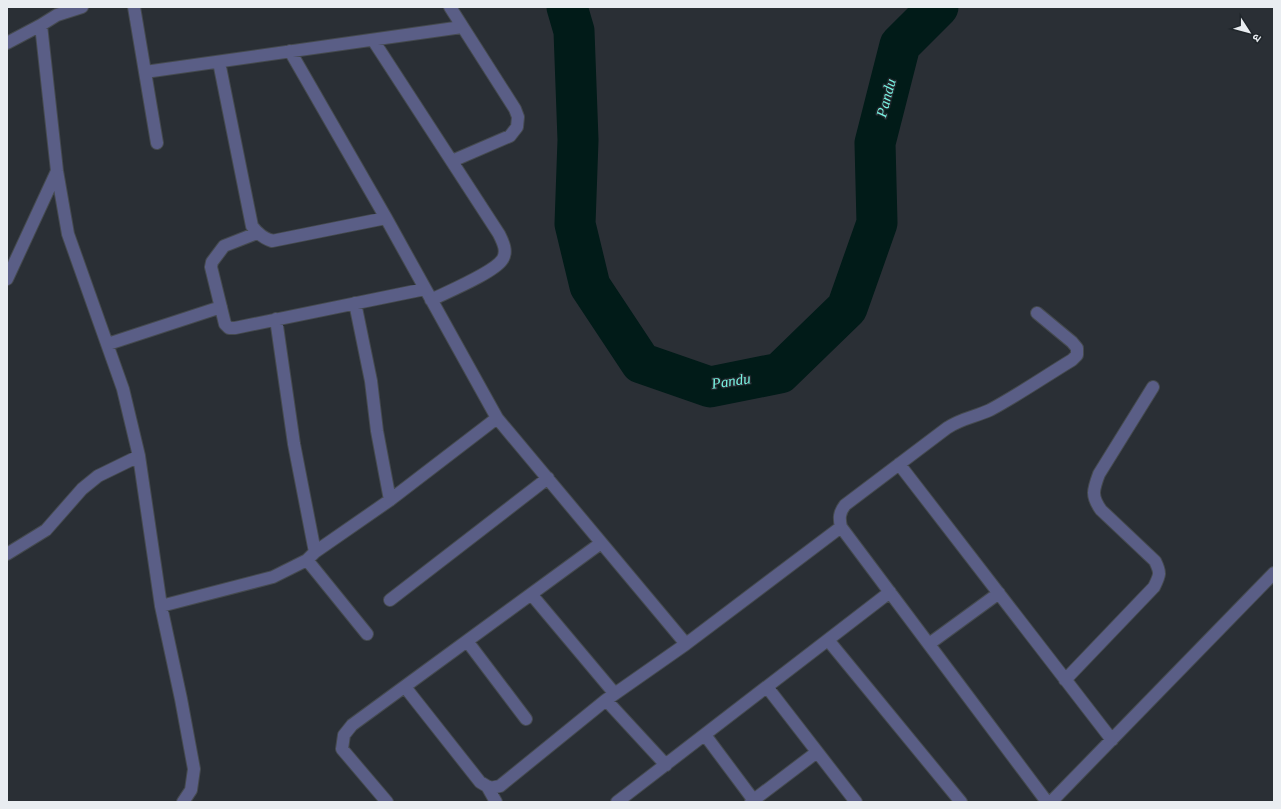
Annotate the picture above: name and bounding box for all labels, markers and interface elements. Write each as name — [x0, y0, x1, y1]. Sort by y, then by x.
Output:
north arrow — [1229, 12, 1269, 52]
text: उ — [1250, 32, 1264, 44]
water label: Pandu — [873, 77, 899, 120]
water label: Pandu — [710, 370, 752, 392]

